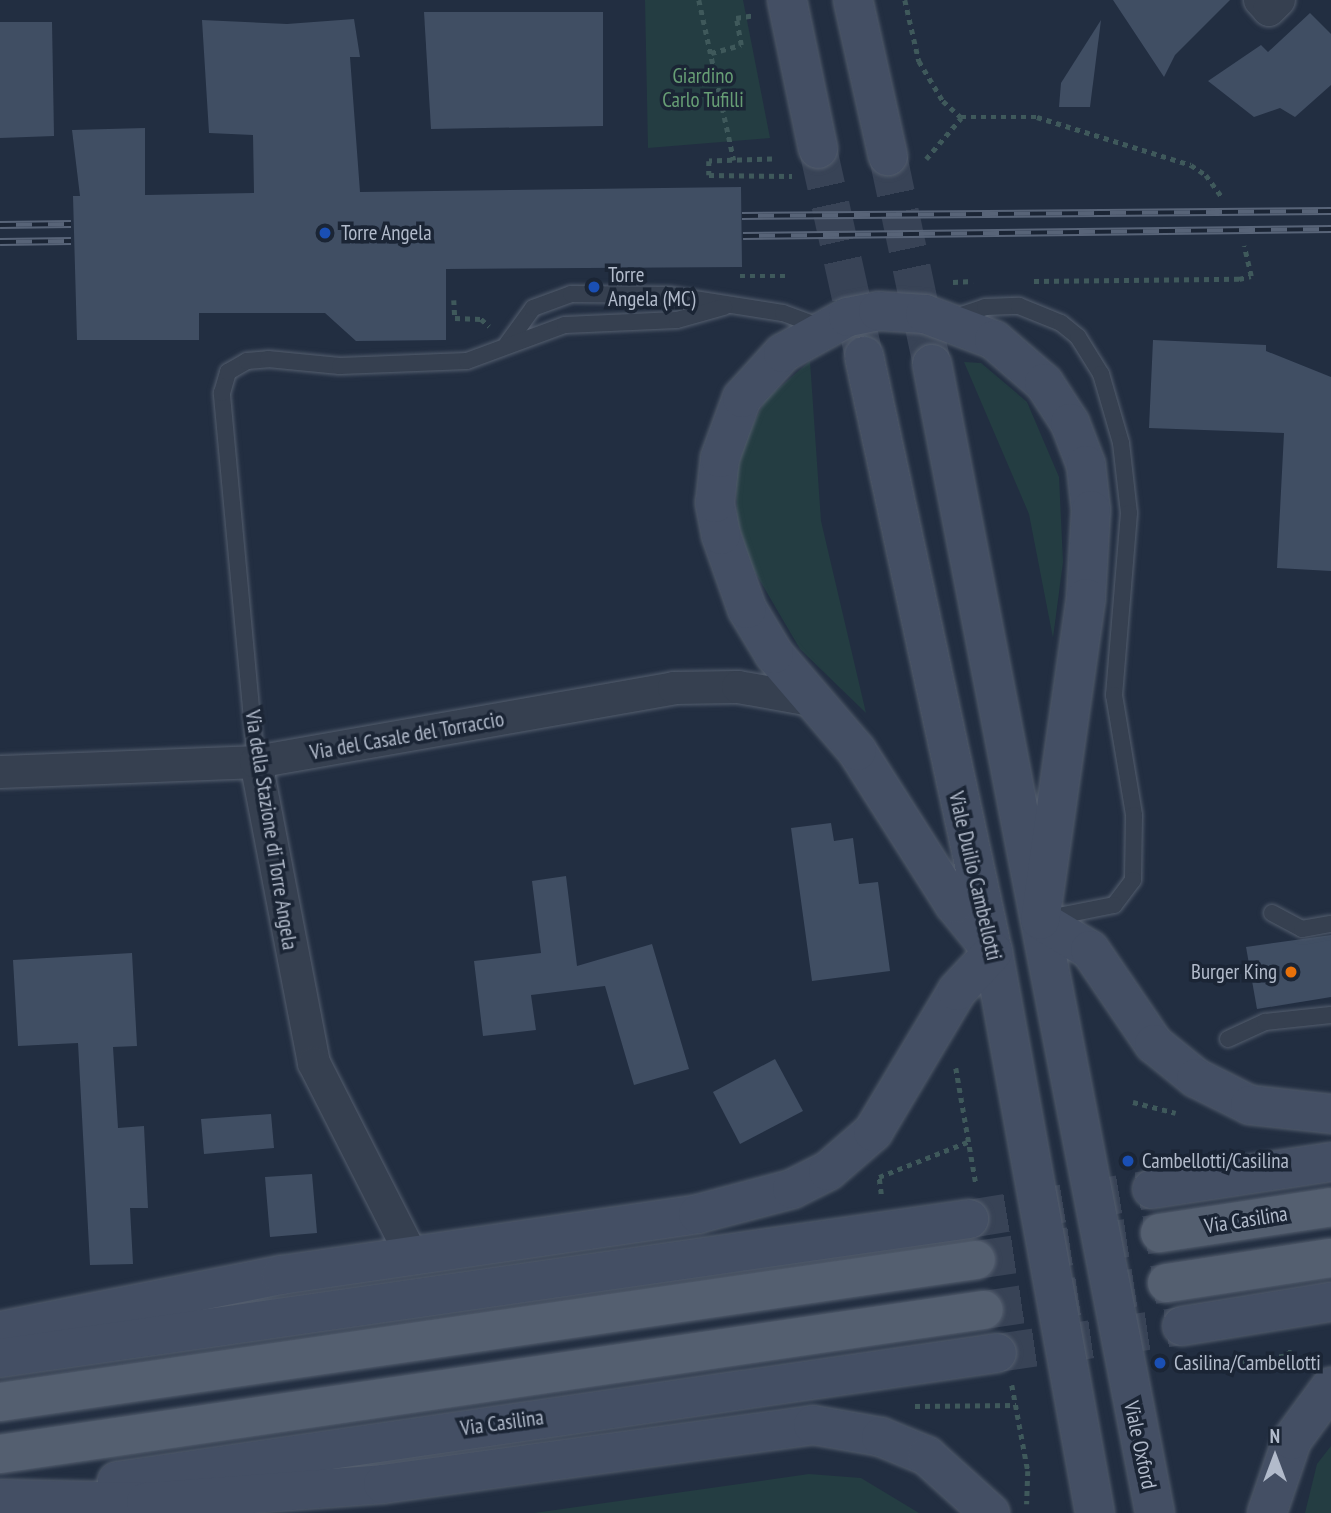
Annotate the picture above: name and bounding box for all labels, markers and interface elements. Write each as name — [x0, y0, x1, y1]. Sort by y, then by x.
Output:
park label: Giardino Carlo Tufilli — [662, 63, 744, 113]
place label: Torre Angela — [341, 220, 432, 246]
marker: Torre Angela — [315, 223, 335, 243]
place label: Torre Angela (MC) — [608, 262, 695, 312]
marker: Torre Angela (MC) — [586, 279, 602, 295]
street label: Via del Casale del Torraccio — [308, 706, 506, 766]
street label: Via della Stazione di Torre Angela — [240, 708, 302, 952]
street label: Viale Duilio Cambellotti — [943, 789, 1007, 963]
place label: Burger King — [1191, 959, 1277, 985]
marker: Burger King — [1283, 964, 1299, 980]
place label: Cambellotti/Casilina — [1142, 1148, 1289, 1174]
marker: Cambellotti/Casilina — [1120, 1153, 1136, 1169]
street label: Via Casilina — [1203, 1201, 1289, 1239]
place label: Casilina/Cambellotti — [1174, 1350, 1321, 1376]
marker: Casilina/Cambellotti — [1152, 1355, 1168, 1371]
street label: Viale Oxford — [1118, 1399, 1162, 1491]
street label: Via Casilina — [459, 1405, 545, 1441]
north arrow — [1240, 1422, 1310, 1492]
text: N — [1270, 1424, 1280, 1448]

